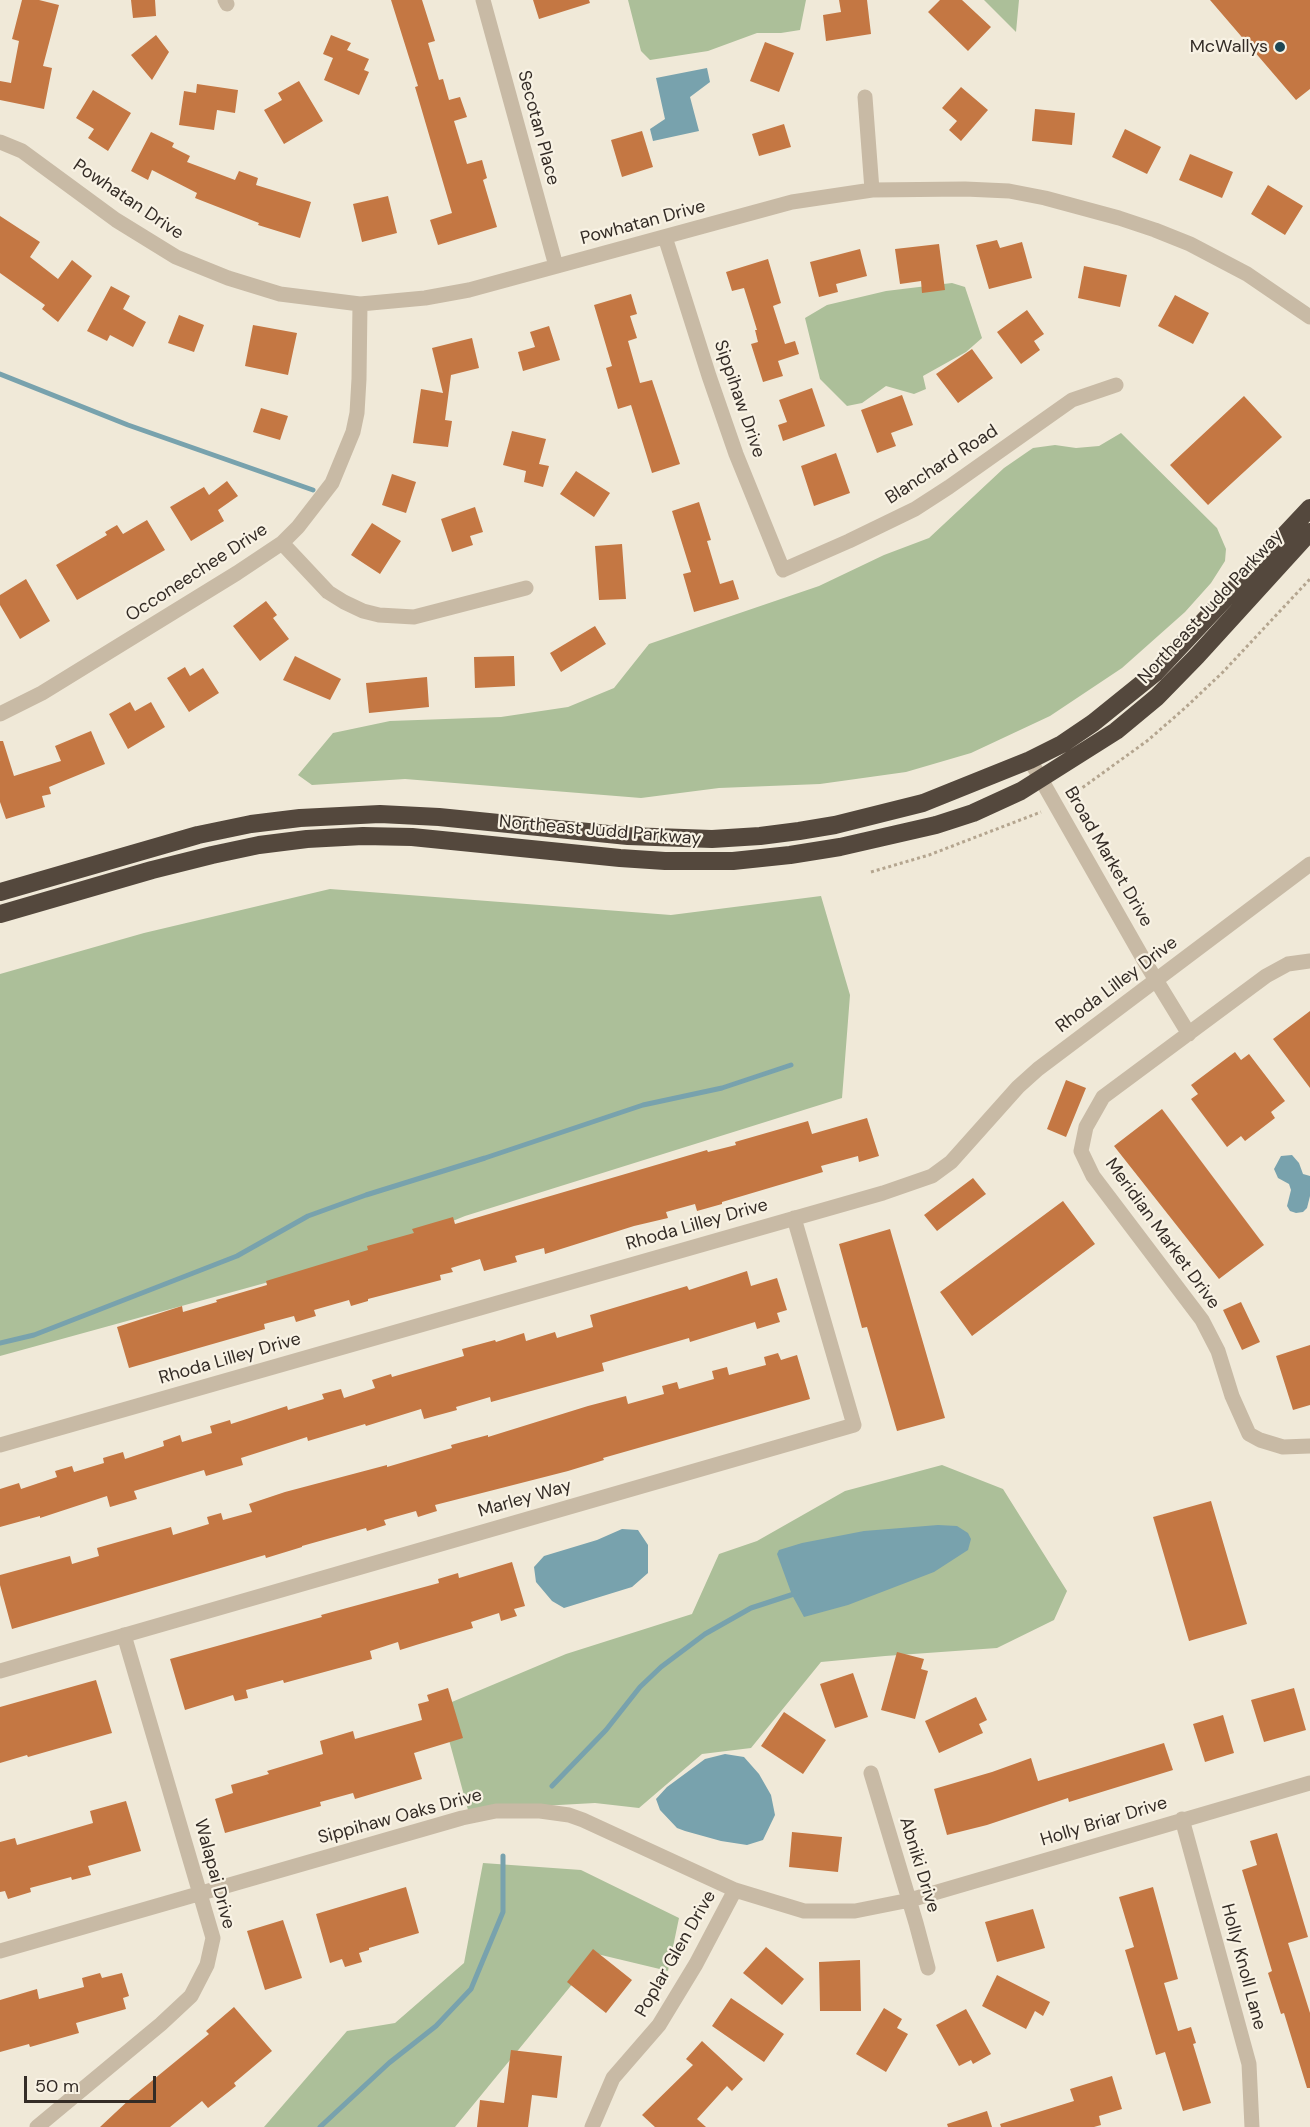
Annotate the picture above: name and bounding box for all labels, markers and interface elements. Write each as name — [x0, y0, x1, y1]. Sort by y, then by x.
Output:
place label: McWallys — [1190, 36, 1268, 58]
marker: McWallys — [1273, 40, 1287, 54]
street label: Secotan Place — [512, 68, 564, 188]
street label: Powhatan Drive — [69, 155, 187, 245]
street label: Powhatan Drive — [578, 196, 708, 250]
street label: Sippihaw Drive — [709, 337, 769, 461]
street label: Blanchard Road — [882, 421, 1002, 509]
street label: Occoneechee Drive — [122, 519, 272, 627]
street label: Northeast Judd Parkway — [1134, 525, 1288, 689]
street label: Broad Market Drive — [1059, 783, 1157, 931]
street label: Northeast Judd Parkway — [498, 811, 702, 851]
street label: Rhoda Lilley Drive — [1052, 932, 1182, 1038]
street label: Meridian Market Drive — [1100, 1154, 1224, 1314]
street label: Rhoda Lilley Drive — [624, 1194, 770, 1256]
street label: Rhoda Lilley Drive — [157, 1328, 303, 1390]
street label: Marley Way — [476, 1475, 574, 1523]
street label: Sippihaw Oaks Drive — [316, 1785, 484, 1849]
street label: Holly Briar Drive — [1038, 1792, 1170, 1852]
street label: Abniki Drive — [894, 1815, 944, 1915]
street label: Walapai Drive — [189, 1817, 239, 1931]
street label: Poplar Glen Drive — [631, 1887, 721, 2021]
street label: Holly Knoll Lane — [1216, 1901, 1270, 2033]
scale bar — [27, 2064, 159, 2102]
text: 50 m — [35, 2074, 79, 2098]

